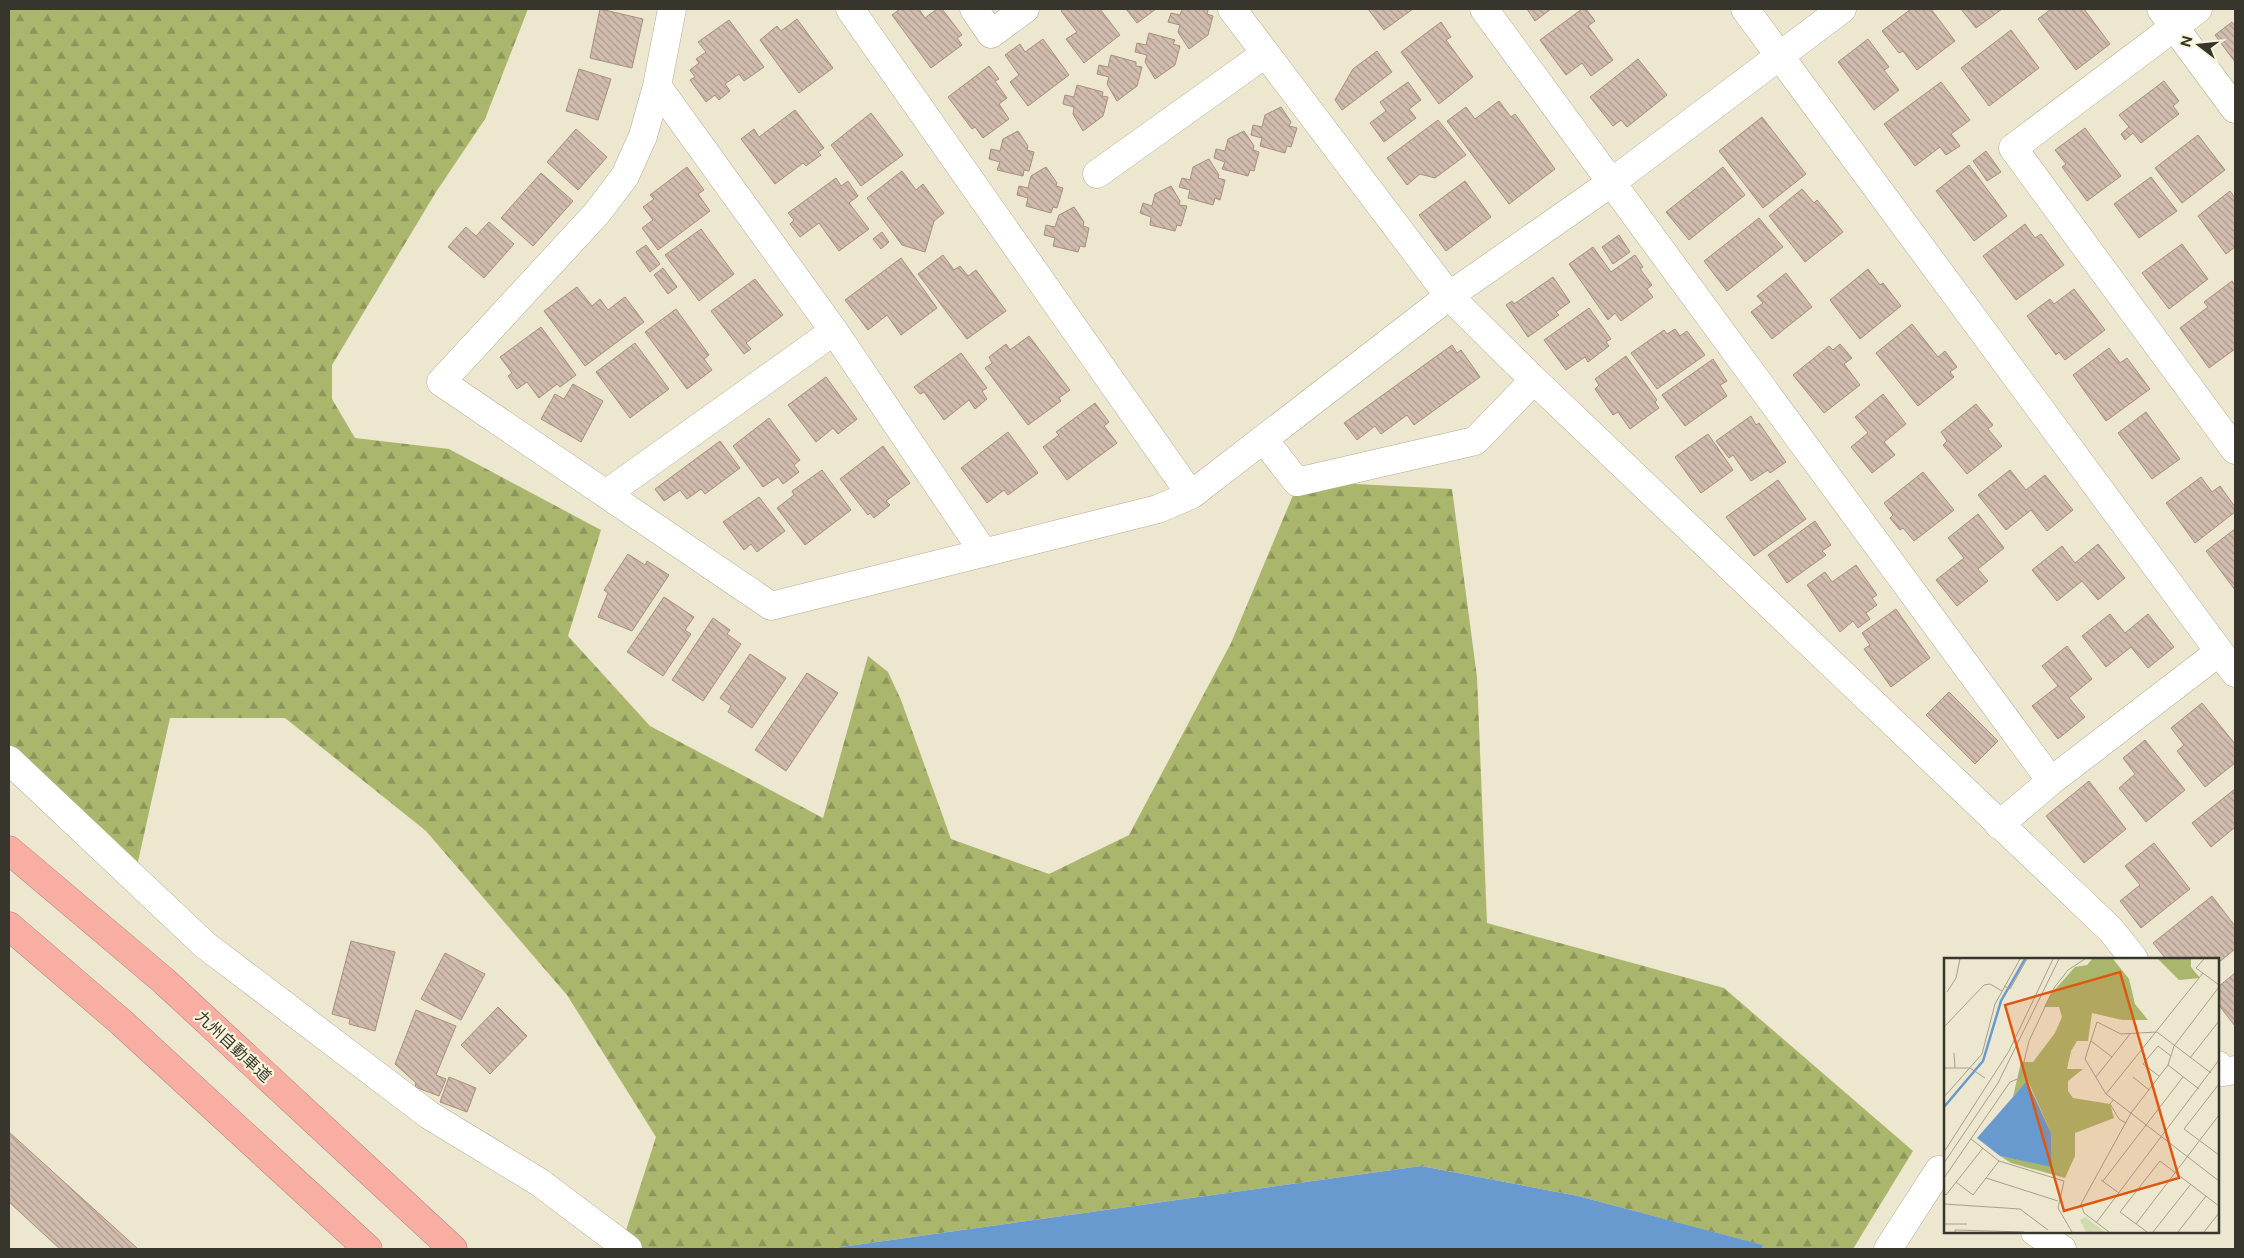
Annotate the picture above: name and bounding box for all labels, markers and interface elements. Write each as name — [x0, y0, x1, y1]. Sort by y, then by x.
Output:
north arrow — [2174, 20, 2224, 70]
text: N — [2177, 34, 2196, 49]
inset map — [1944, 958, 2219, 1233]
street label: 九州自動車道 — [192, 1007, 275, 1086]

